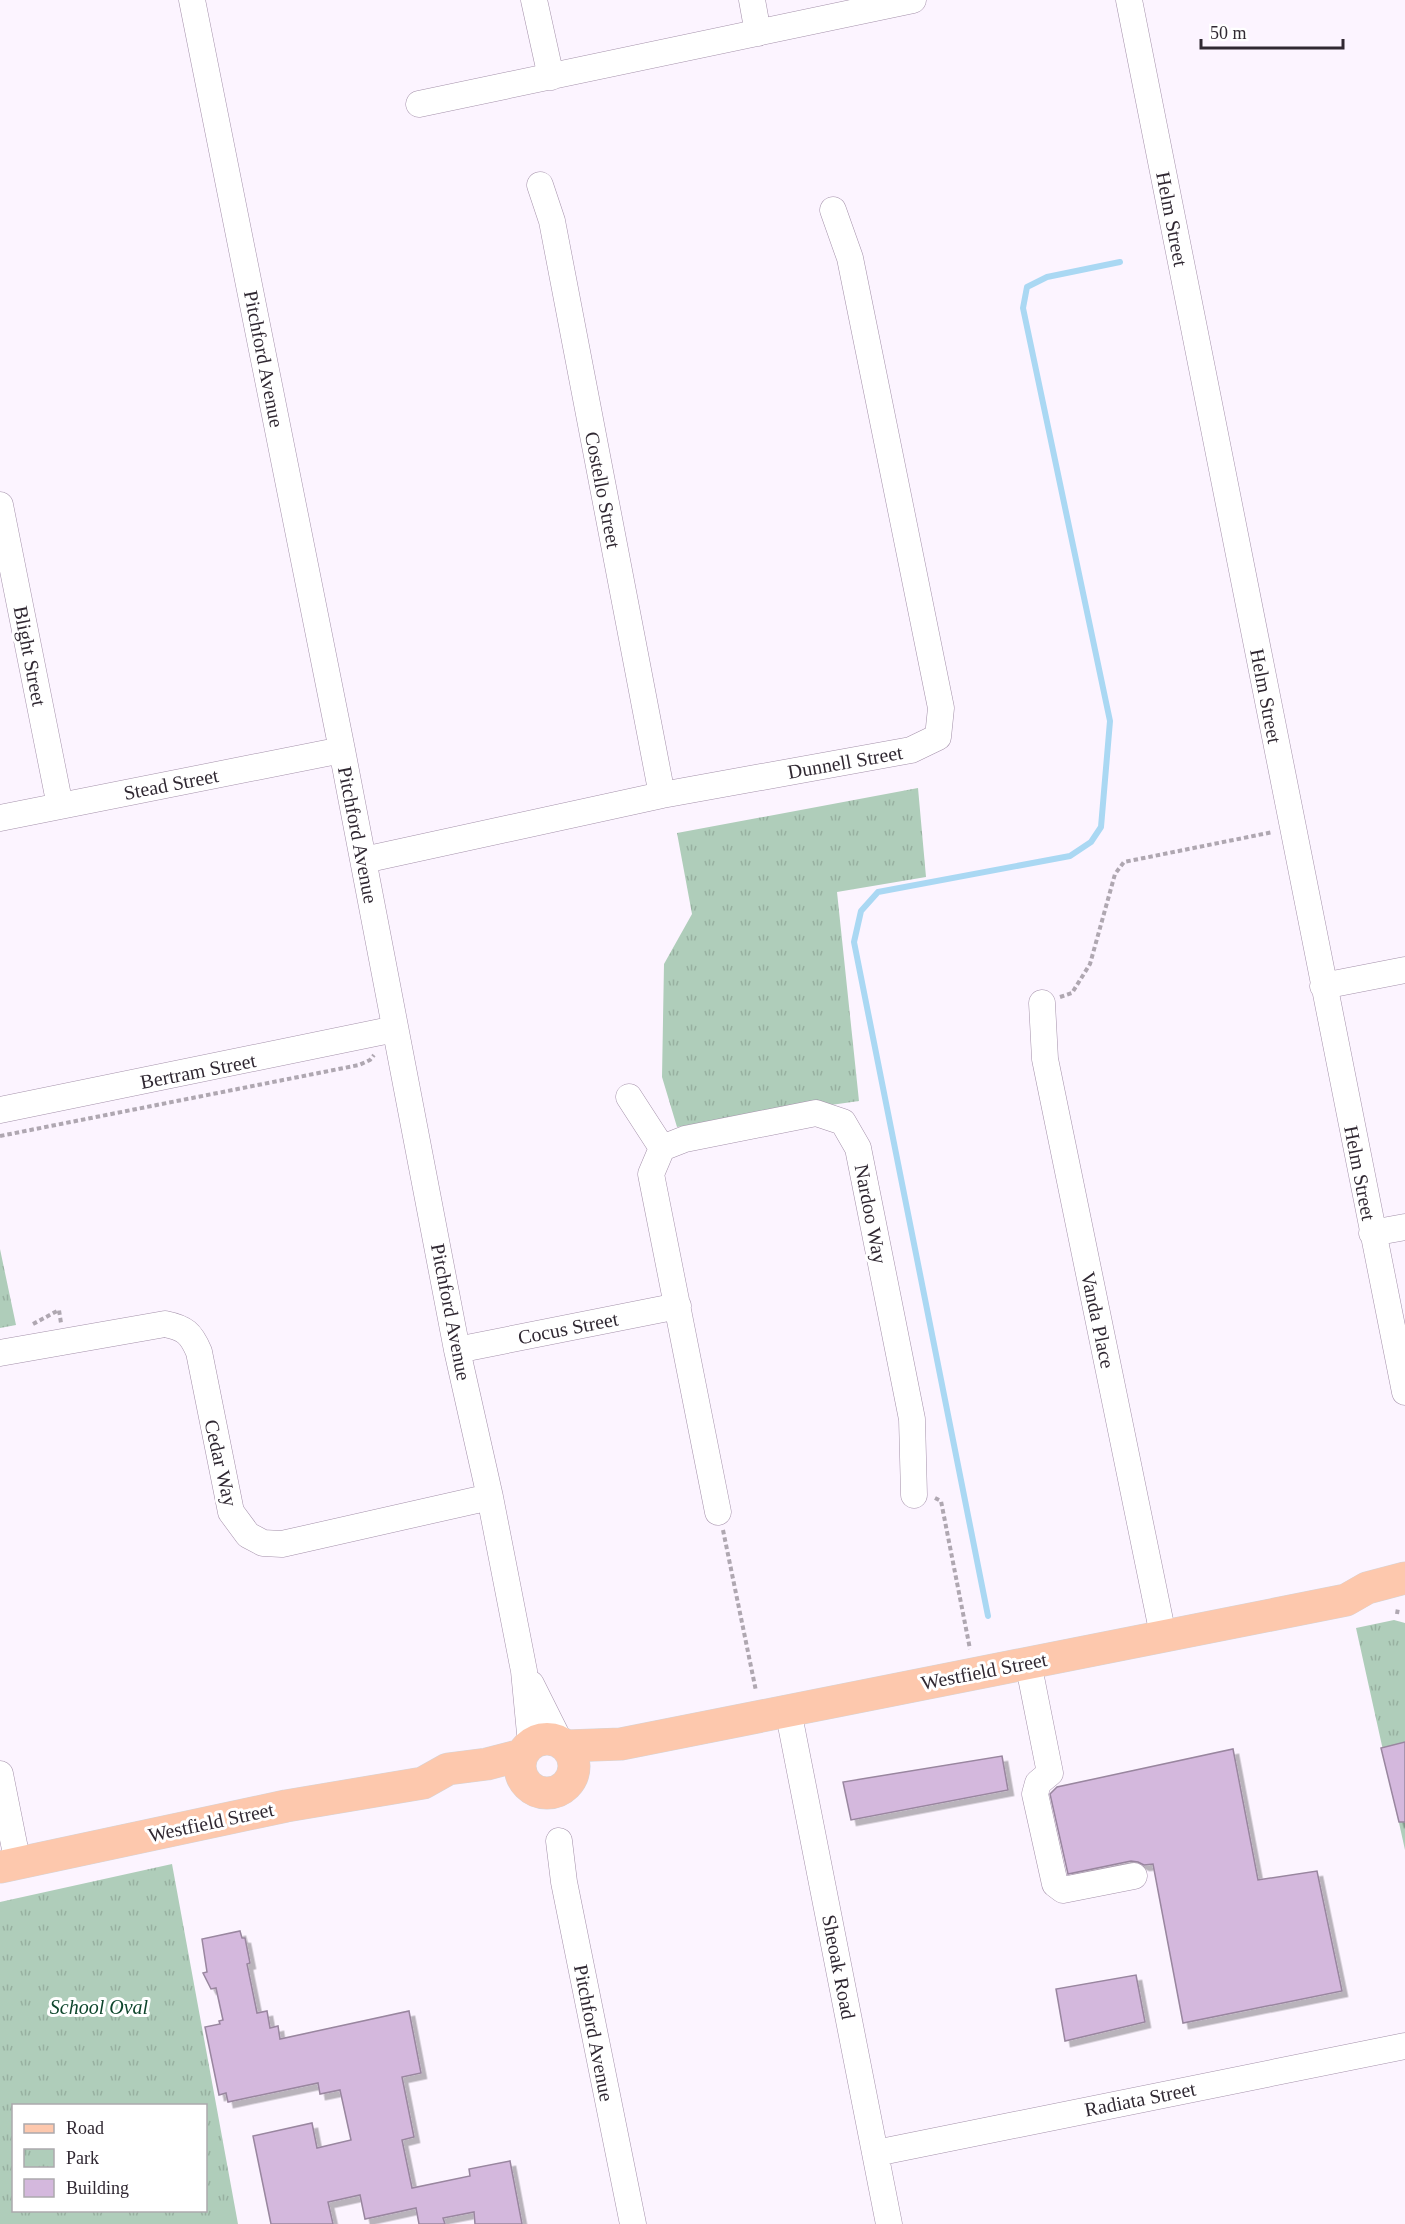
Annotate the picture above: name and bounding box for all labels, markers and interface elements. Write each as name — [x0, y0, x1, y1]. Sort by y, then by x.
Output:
scale bar — [1201, 12, 1344, 50]
text: 50 m — [1210, 23, 1247, 43]
street label: Helm Street — [1152, 170, 1192, 269]
street label: Pitchford Avenue — [240, 289, 288, 429]
street label: Costello Street — [581, 430, 625, 551]
street label: Blight Street — [9, 604, 51, 709]
street label: Helm Street — [1246, 647, 1286, 746]
street label: Dunnell Street — [786, 741, 905, 783]
street label: Stead Street — [122, 764, 221, 804]
street label: Pitchford Avenue — [334, 765, 382, 905]
street label: Bertram Street — [138, 1049, 258, 1093]
street label: Helm Street — [1340, 1124, 1380, 1223]
street label: Nardoo Way — [850, 1162, 891, 1266]
street label: Pitchford Avenue — [427, 1242, 475, 1382]
street label: Vanda Place — [1077, 1270, 1119, 1370]
street label: Cocus Street — [516, 1307, 620, 1348]
street label: Cedar Way — [199, 1417, 242, 1509]
street label: Westfield Street — [919, 1648, 1049, 1694]
street label: Westfield Street — [146, 1798, 276, 1846]
street label: Sheoak Road — [818, 1913, 860, 2021]
street label: Pitchford Avenue — [570, 1963, 618, 2103]
park label: School Oval — [50, 1996, 149, 2018]
street label: Radiata Street — [1083, 2077, 1198, 2121]
legend — [12, 2104, 207, 2212]
text: Road — [66, 2118, 104, 2138]
text: Park — [66, 2148, 99, 2168]
text: Building — [66, 2178, 129, 2198]

